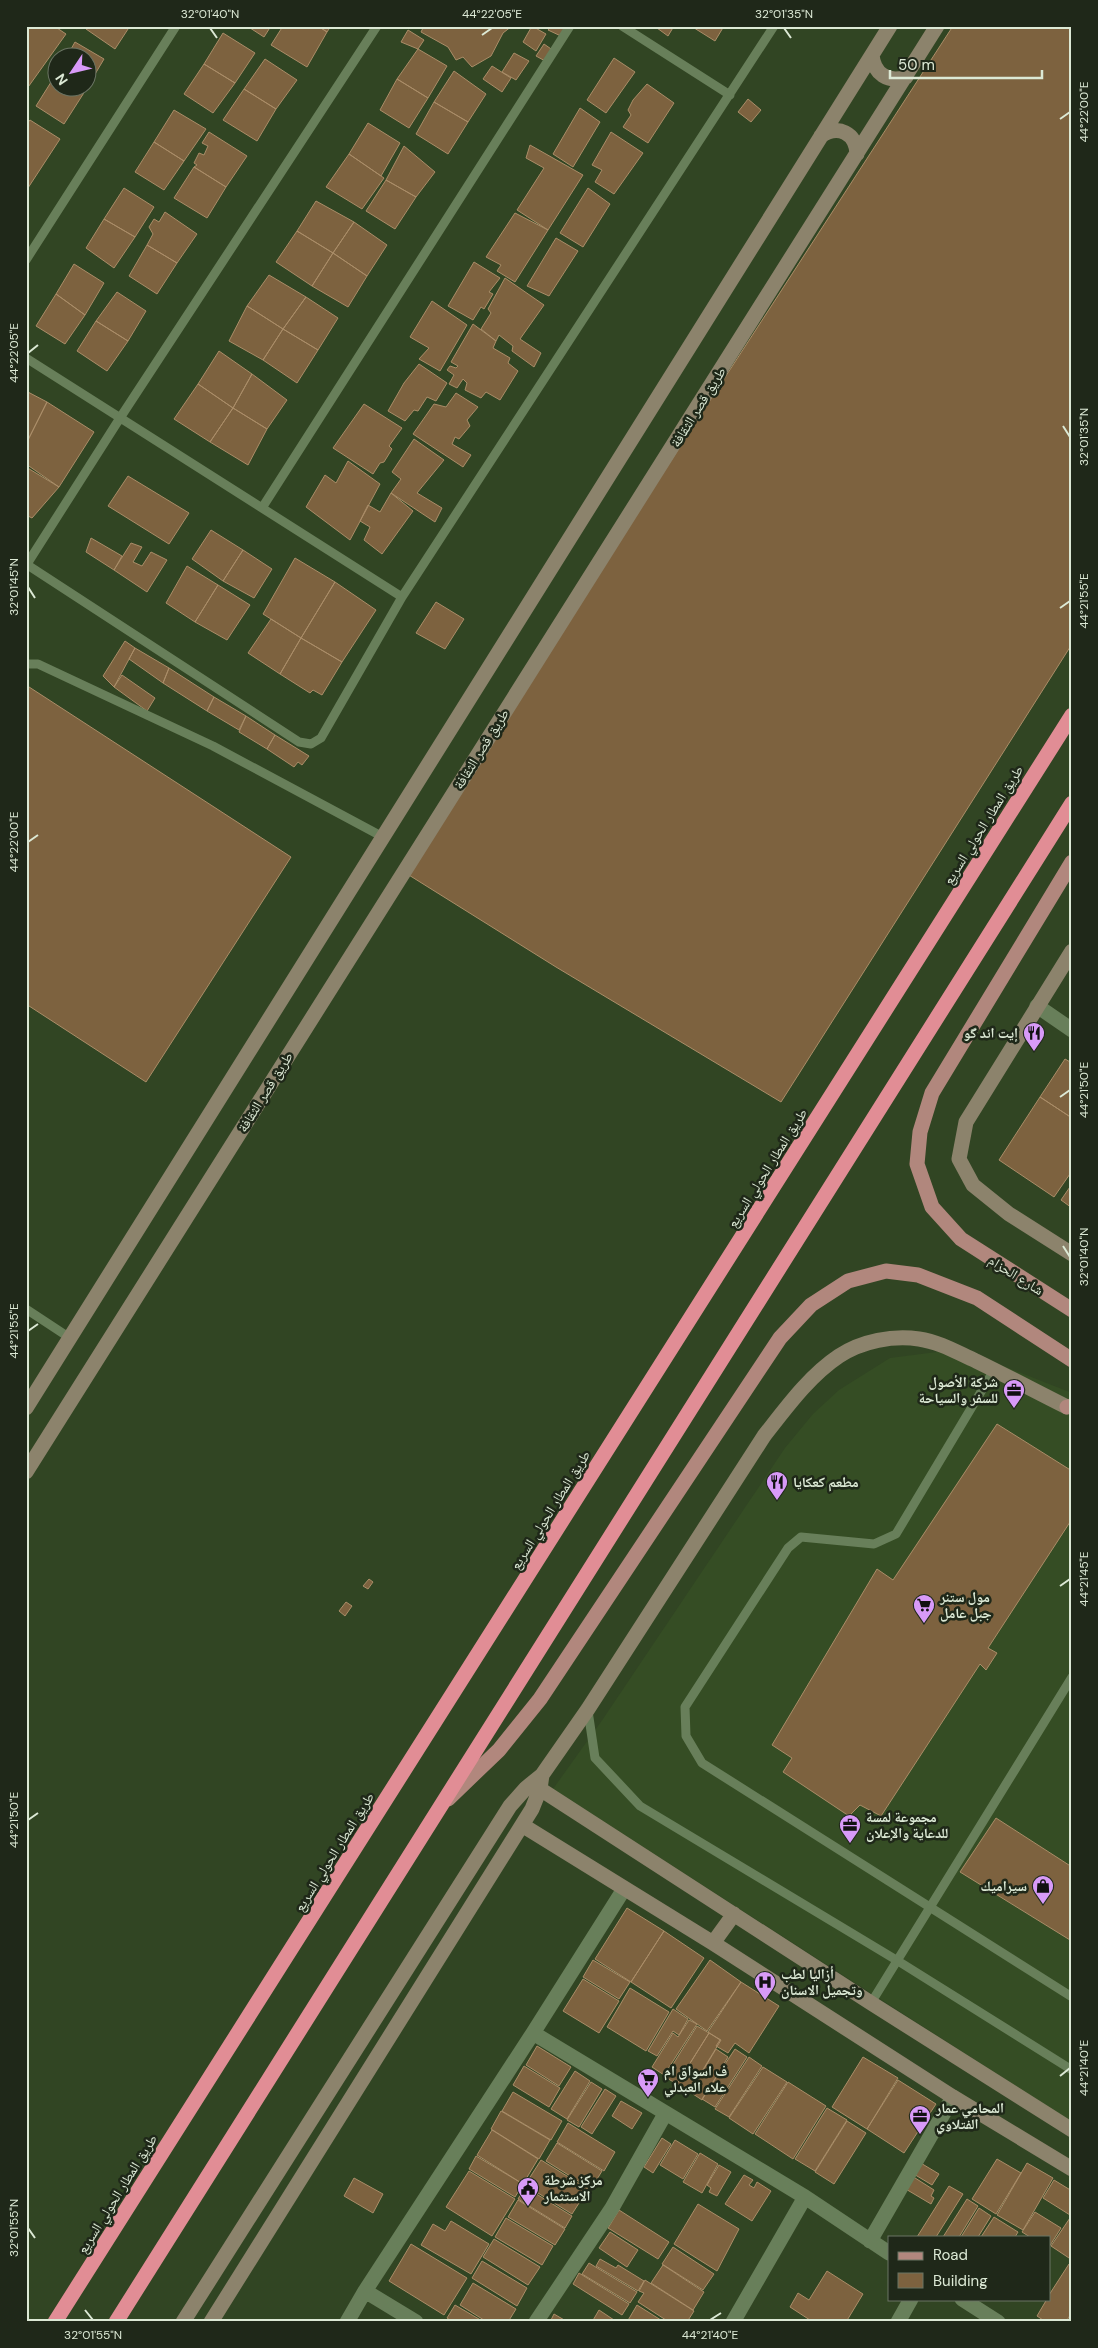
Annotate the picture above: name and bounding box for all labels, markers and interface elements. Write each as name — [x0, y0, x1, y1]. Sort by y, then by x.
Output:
text: 32°01'40"N — [181, 6, 239, 22]
text: 44°22'05"E — [462, 6, 522, 22]
text: 32°01'35"N — [755, 6, 813, 22]
north arrow — [48, 48, 98, 98]
scale bar — [890, 48, 1043, 80]
text: 50 m — [898, 55, 935, 75]
text: N — [51, 70, 72, 89]
text: 44°22'00"E — [1076, 81, 1092, 143]
text: 44°22'05"E — [6, 323, 22, 383]
street label: طريق قصر الثقافة — [666, 364, 731, 451]
text: 32°01'35"N — [1076, 408, 1092, 466]
text: 32°01'45"N — [6, 558, 22, 616]
text: 44°21'55"E — [1076, 573, 1092, 629]
street label: طريق قصر الثقافة — [449, 706, 514, 793]
street label: طريق المطار الحولي السريع — [939, 762, 1029, 889]
text: 44°22'00"E — [6, 811, 22, 873]
restaurant icon: إيت اند گو — [1022, 1021, 1046, 1052]
place label: إيت اند گو — [964, 1024, 1018, 1042]
street label: طريق قصر الثقافة — [233, 1049, 298, 1136]
text: 44°21'50"E — [1076, 1061, 1092, 1118]
street label: طريق المطار الحولي السريع — [723, 1105, 813, 1232]
text: 32°01'40"N — [1076, 1228, 1092, 1286]
street label: شارع الحزام — [984, 1251, 1047, 1300]
text: 44°21'55"E — [6, 1303, 22, 1359]
place label: شركة الأصول للسفر والسياحة — [919, 1373, 998, 1407]
office icon: شركة الأصول للسفر والسياحة — [1002, 1378, 1026, 1409]
street label: طريق المطار الحولي السريع — [506, 1447, 596, 1574]
restaurant icon: مطعم كعكايا — [765, 1470, 789, 1501]
place label: مطعم كعكايا — [793, 1473, 859, 1492]
text: 44°21'45"E — [1076, 1551, 1092, 1607]
place label: مول ستنر جبل عامل — [939, 1588, 992, 1622]
supermarket icon: مول ستنر جبل عامل — [912, 1593, 936, 1624]
street label: طريق المطار الحولي السريع — [290, 1789, 380, 1916]
text: 44°21'50"E — [6, 1791, 22, 1848]
place label: مجموعة لمسة للدعاية والإعلان — [866, 1808, 948, 1842]
office icon: مجموعة لمسة للدعاية والإعلان — [838, 1813, 862, 1844]
shop icon: سيراميك — [1031, 1874, 1055, 1905]
place label: سيراميك — [981, 1877, 1027, 1895]
place label: أزاليا لطب وتجميل الاسنان — [781, 1965, 863, 1999]
hospital icon: أزاليا لطب وتجميل الاسنان — [753, 1970, 777, 2001]
text: 44°21'40"E — [1076, 2040, 1092, 2096]
place label: ف اسواق ام علاء العبدلي — [664, 2062, 727, 2098]
supermarket icon: ف اسواق ام علاء العبدلي — [636, 2067, 660, 2098]
place label: المحامي عمار الفتلاوي — [935, 2099, 1004, 2135]
office icon: المحامي عمار الفتلاوي — [908, 2104, 932, 2135]
street label: طريق المطار الحولي السريع — [73, 2131, 163, 2258]
place label: مركز شرطة الاستثمار — [543, 2171, 603, 2205]
public building icon: مركز شرطة الاستثمار — [516, 2176, 540, 2207]
text: 32°01'55"N — [6, 2199, 22, 2257]
legend — [888, 2236, 1050, 2300]
text: Road — [933, 2245, 968, 2265]
text: Building — [933, 2271, 988, 2291]
text: 32°01'55"N — [64, 2327, 122, 2343]
text: 44°21'40"E — [682, 2327, 738, 2343]

